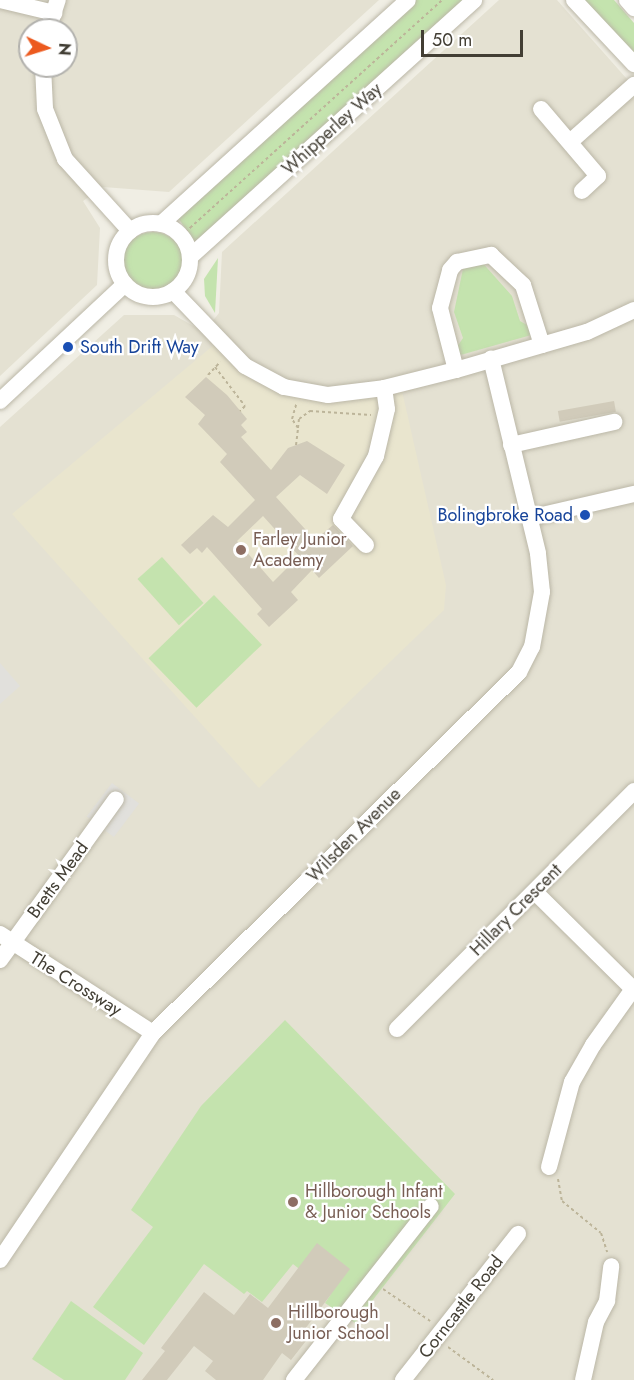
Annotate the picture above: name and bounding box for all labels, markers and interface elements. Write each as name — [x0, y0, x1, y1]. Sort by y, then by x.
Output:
north arrow — [18, 18, 78, 78]
scale bar — [424, 18, 526, 56]
text: 50 m — [432, 27, 472, 53]
text: N — [53, 42, 76, 56]
street label: Whipperley Way — [278, 79, 386, 179]
place label: South Drift Way — [80, 336, 199, 358]
marker: South Drift Way — [61, 340, 75, 354]
place label: Bolingbroke Road — [437, 504, 573, 526]
marker: Bolingbroke Road — [578, 508, 592, 522]
place label: Farley Junior Academy — [253, 529, 347, 572]
marker: Farley Junior Academy — [234, 543, 248, 557]
street label: Wilsden Avenue — [302, 783, 406, 887]
street label: Bretts Mead — [23, 838, 93, 922]
street label: Hillary Crescent — [466, 860, 566, 960]
street label: The Crossway — [26, 947, 126, 1021]
place label: Hillborough Infant & Junior Schools — [305, 1181, 443, 1224]
marker: Hillborough Infant & Junior Schools — [286, 1195, 300, 1209]
street label: Corncastle Road — [414, 1251, 508, 1363]
place label: Hillborough Junior School — [288, 1302, 389, 1344]
marker: Hillborough Junior School — [269, 1316, 283, 1330]

